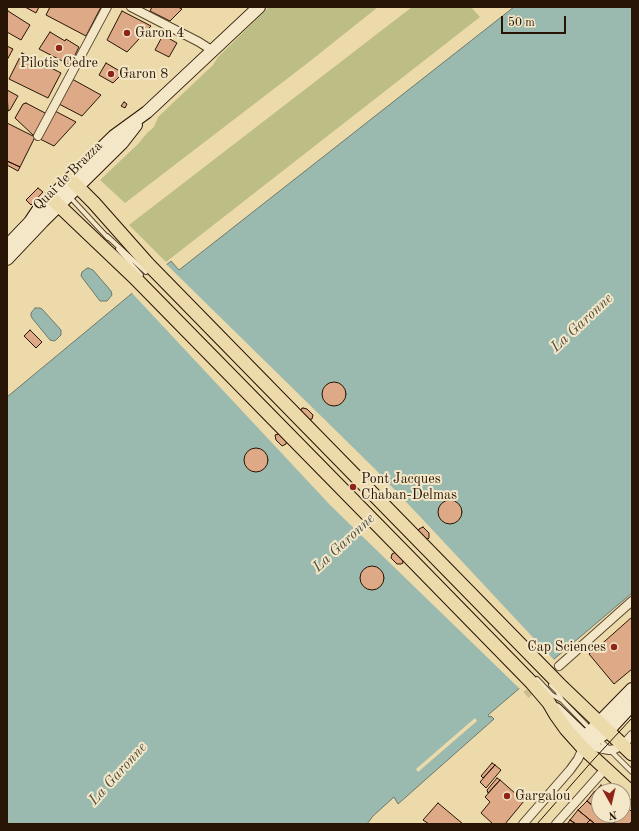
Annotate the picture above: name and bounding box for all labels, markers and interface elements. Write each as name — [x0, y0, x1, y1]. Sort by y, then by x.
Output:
scale bar — [503, 8, 568, 34]
text: 50 m — [508, 17, 535, 29]
place label: Garon 4 — [135, 25, 184, 41]
marker: Garon 4 — [122, 28, 132, 38]
marker: Pilotis Cèdre — [54, 43, 64, 53]
place label: Pilotis Cèdre — [20, 55, 98, 71]
place label: Garon 8 — [119, 66, 168, 82]
marker: Garon 8 — [106, 69, 116, 79]
street label: Quai de Brazza — [30, 138, 106, 214]
water label: La Garonne — [547, 290, 617, 356]
place label: Pont Jacques Chaban-Delmas — [361, 471, 457, 504]
marker: Pont Jacques Chaban-Delmas — [348, 482, 358, 492]
water label: La Garonne — [309, 510, 379, 576]
place label: Cap Sciences — [527, 639, 606, 655]
marker: Cap Sciences — [609, 642, 619, 652]
water label: La Garonne — [85, 739, 151, 809]
north arrow — [591, 783, 631, 823]
place label: Gargalou — [515, 788, 570, 804]
marker: Gargalou — [502, 791, 512, 801]
text: N — [608, 808, 618, 820]

